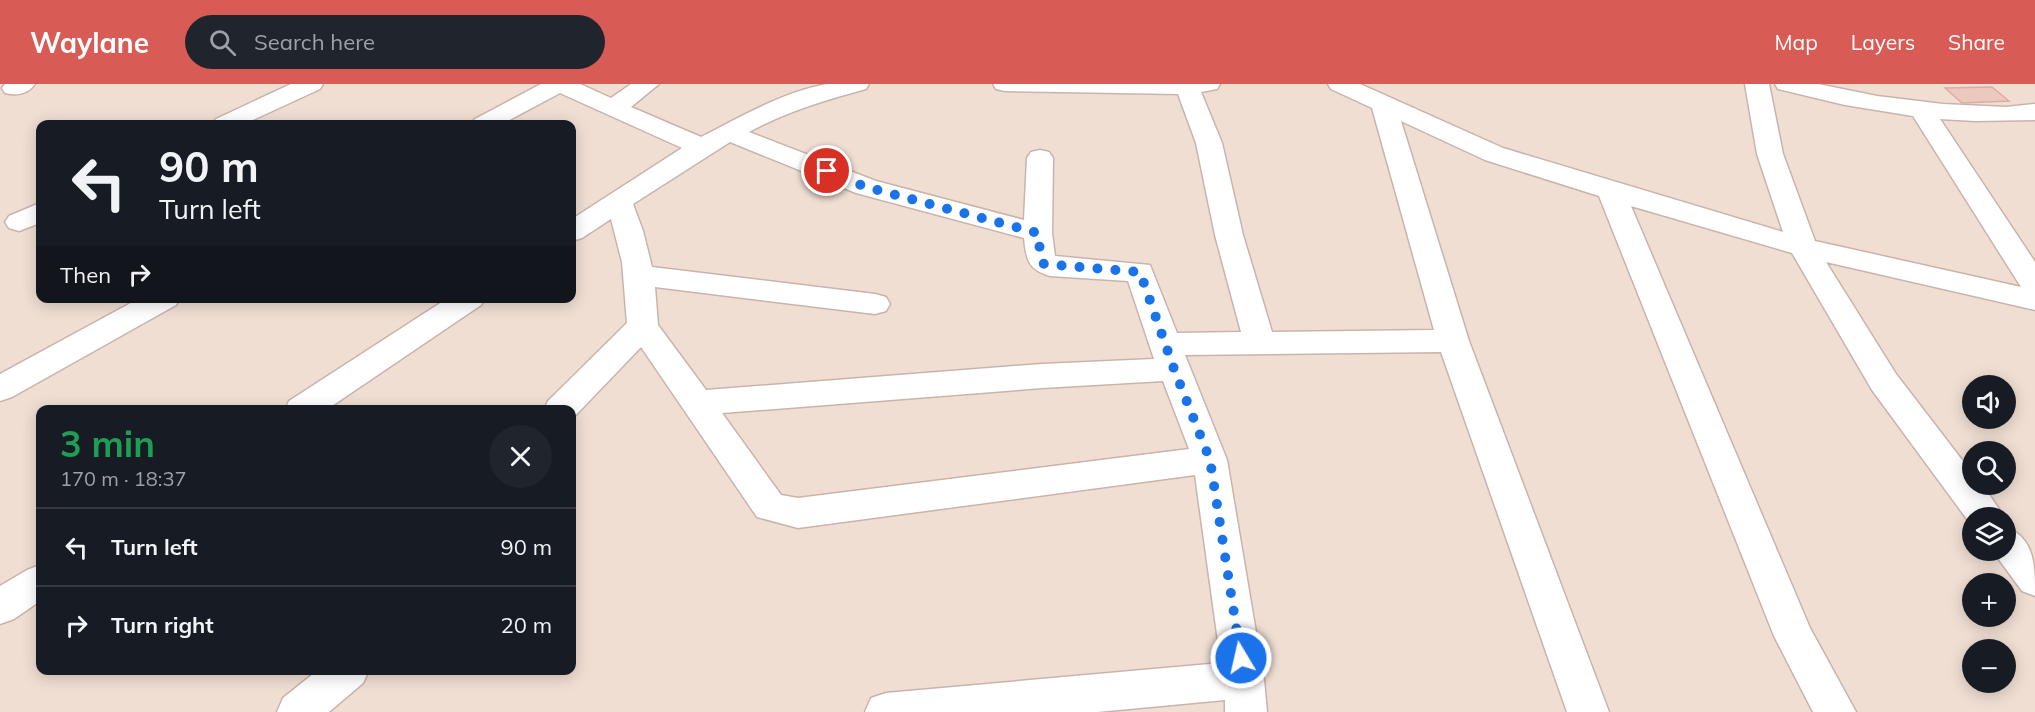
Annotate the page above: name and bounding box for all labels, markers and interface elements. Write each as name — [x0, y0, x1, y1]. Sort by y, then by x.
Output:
search box — [185, 15, 605, 69]
text: Waylane — [30, 25, 149, 60]
icon: search — [206, 26, 239, 59]
text: Search here — [254, 28, 375, 56]
text: Map — [1775, 29, 1818, 55]
text: Layers — [1851, 29, 1915, 55]
text: Share — [1948, 29, 2005, 55]
text: 90 m — [159, 140, 259, 193]
icon: left — [60, 144, 138, 222]
pin — [801, 145, 852, 196]
icon: arrive — [810, 154, 843, 187]
text: Turn left — [159, 192, 261, 226]
icon: right — [123, 258, 156, 291]
text: Then — [60, 261, 111, 289]
map controls — [1962, 375, 2016, 693]
button: sound — [1962, 375, 2016, 429]
text: 3 min — [60, 421, 155, 466]
button: close — [489, 425, 552, 488]
button: search — [1962, 441, 2016, 495]
text: 170 m · 18:37 — [60, 466, 186, 491]
button: layers — [1962, 507, 2016, 561]
icon: left — [60, 531, 93, 564]
text: Turn left — [111, 533, 198, 561]
text: 90 m — [501, 533, 552, 561]
button: + — [1962, 573, 2016, 627]
icon: right — [60, 609, 93, 642]
text: Turn right — [111, 611, 214, 639]
text: 20 m — [501, 611, 552, 639]
position arrow — [1209, 626, 1273, 690]
button: − — [1962, 639, 2016, 693]

